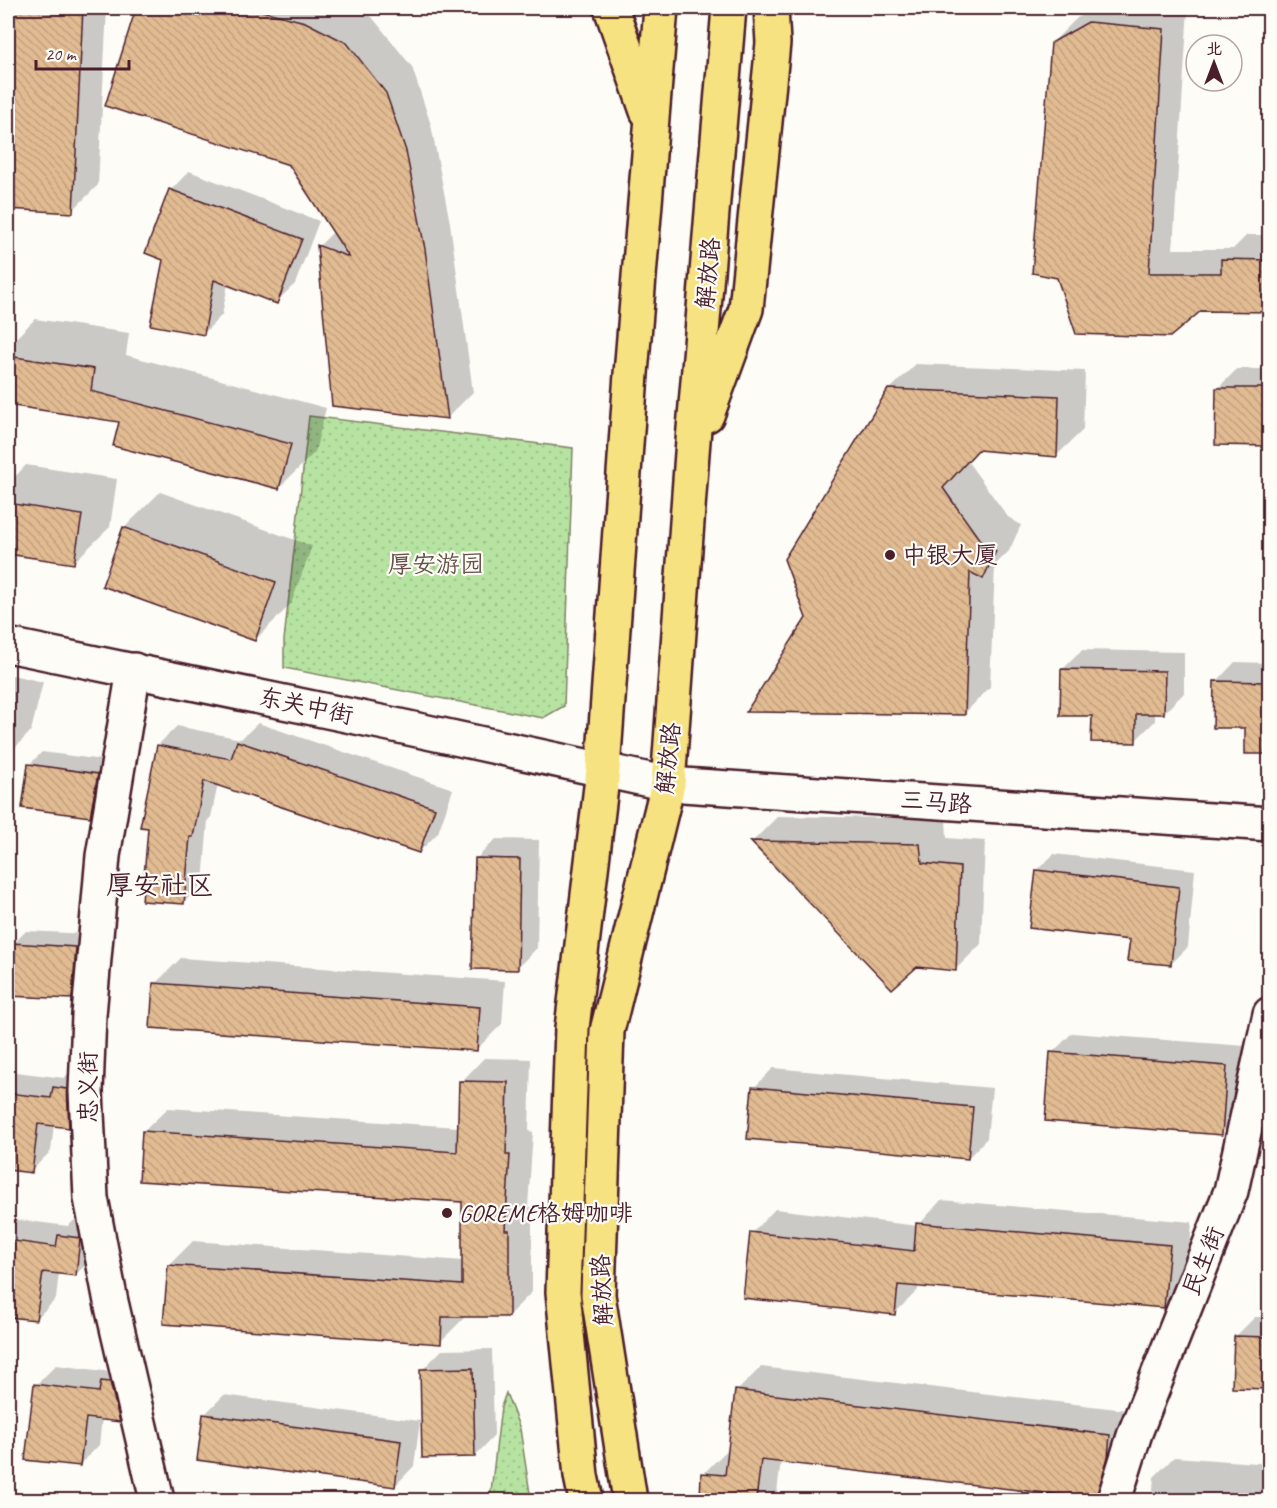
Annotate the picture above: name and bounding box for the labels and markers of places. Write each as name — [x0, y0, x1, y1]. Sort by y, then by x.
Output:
place label: 中银大厦 — [902, 540, 998, 570]
marker: 中银大厦 — [883, 548, 897, 562]
place label: GOREME格姆咖啡 — [459, 1198, 633, 1228]
marker: GOREME格姆咖啡 — [440, 1206, 454, 1220]

